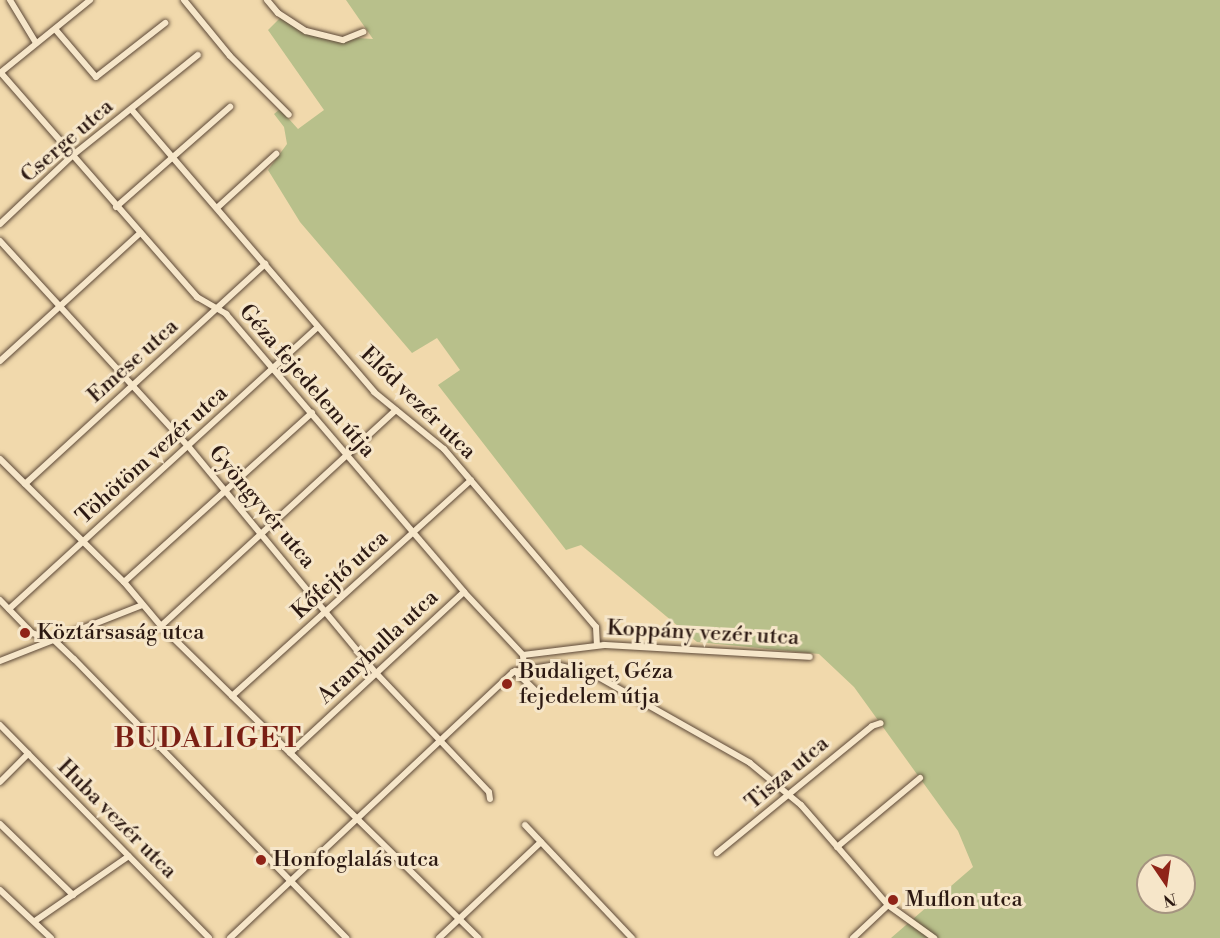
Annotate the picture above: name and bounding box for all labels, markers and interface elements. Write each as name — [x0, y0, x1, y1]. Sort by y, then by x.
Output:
street label: Cserge utca — [15, 94, 119, 188]
street label: Géza fejedelem útja — [233, 299, 381, 463]
street label: Emese utca — [82, 313, 184, 409]
street label: Előd vezér utca — [355, 341, 481, 465]
street label: Töhötöm vezér utca — [71, 380, 233, 530]
street label: Gyöngyvér utca — [203, 440, 321, 574]
street label: Kőfejtő utca — [286, 525, 394, 625]
street label: Aranybulla utca — [312, 584, 444, 710]
street label: Koppány vezér utca — [606, 615, 800, 651]
place label: Köztársaság utca — [37, 620, 204, 646]
marker: Köztársaság utca — [18, 626, 32, 640]
place label: Budaliget, Géza fejedelem útja — [519, 658, 673, 710]
marker: Budaliget, Géza fejedelem útja — [500, 677, 514, 691]
district label: BUDALIGET — [114, 722, 302, 756]
street label: Tisza utca — [740, 731, 834, 815]
street label: Huba vezér utca — [52, 754, 182, 884]
place label: Honfoglalás utca — [273, 847, 439, 873]
marker: Honfoglalás utca — [254, 853, 268, 867]
north arrow — [1136, 854, 1196, 914]
place label: Muflon utca — [905, 887, 1023, 913]
text: N — [1161, 888, 1178, 911]
marker: Muflon utca — [886, 893, 900, 907]

